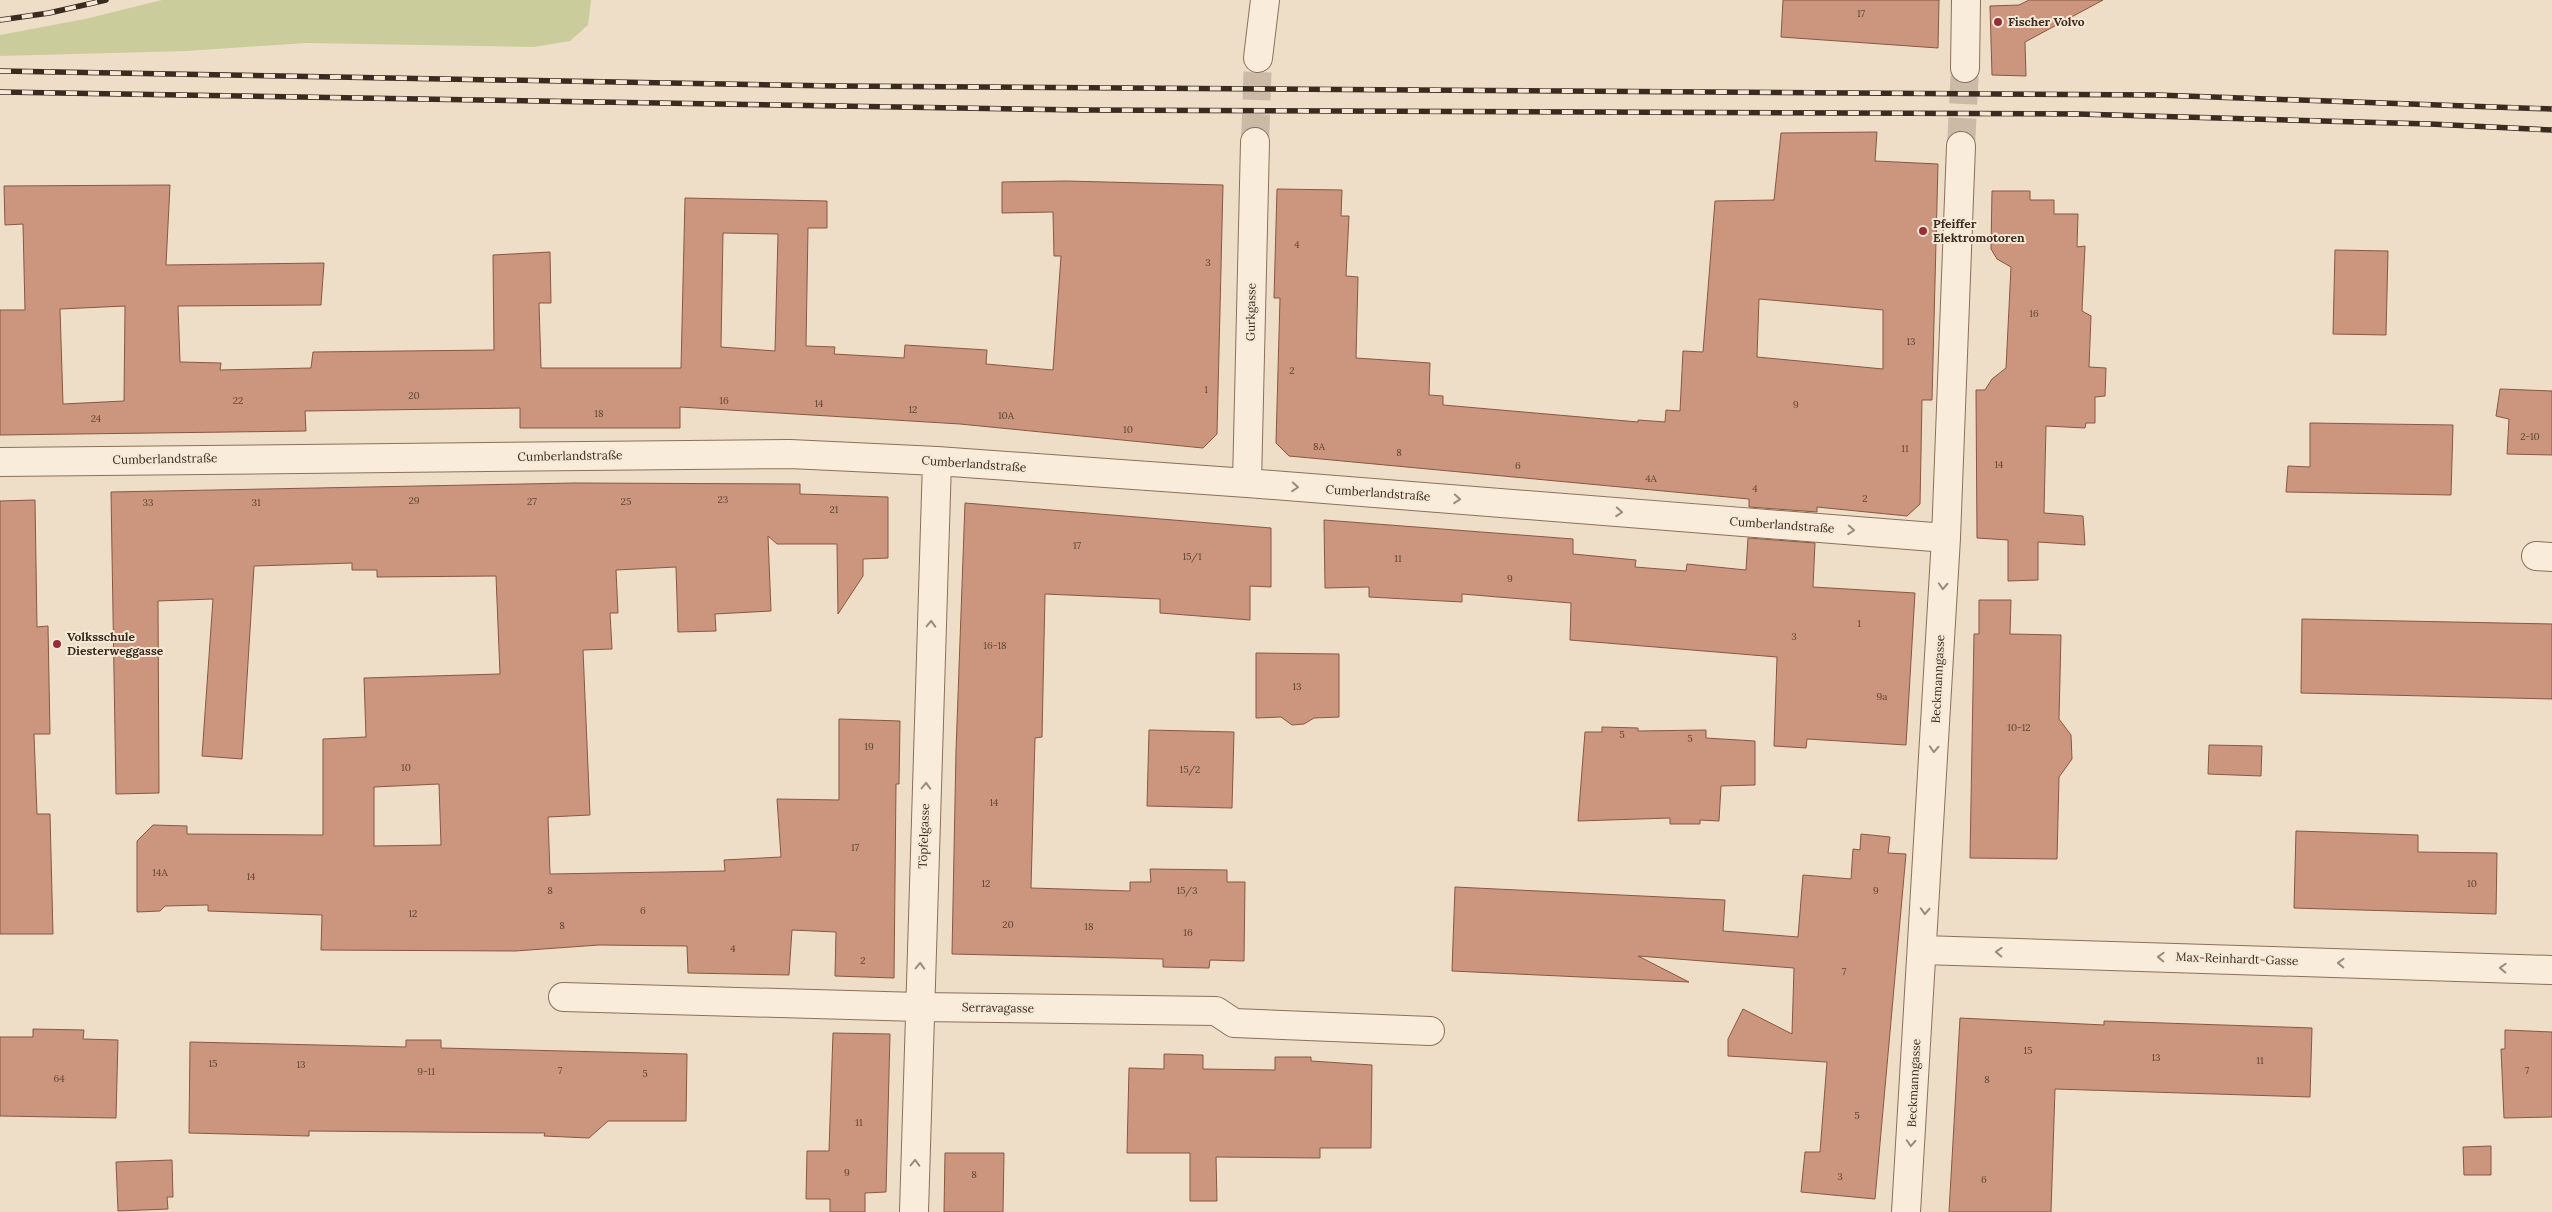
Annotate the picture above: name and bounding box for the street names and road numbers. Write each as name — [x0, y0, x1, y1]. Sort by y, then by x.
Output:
street label: Gurkgasse — [1242, 282, 1259, 341]
street label: Cumberlandstraße — [517, 447, 623, 464]
street label: Cumberlandstraße — [112, 450, 218, 467]
street label: Cumberlandstraße — [921, 452, 1027, 475]
street label: Cumberlandstraße — [1325, 481, 1431, 504]
street label: Cumberlandstraße — [1729, 513, 1835, 536]
street label: Beckmanngasse — [1928, 634, 1947, 724]
street label: Töpfelgasse — [915, 803, 932, 869]
street label: Max-Reinhardt-Gasse — [2175, 949, 2299, 968]
street label: Serravagasse — [962, 999, 1035, 1016]
street label: Beckmanngasse — [1904, 1038, 1923, 1128]

